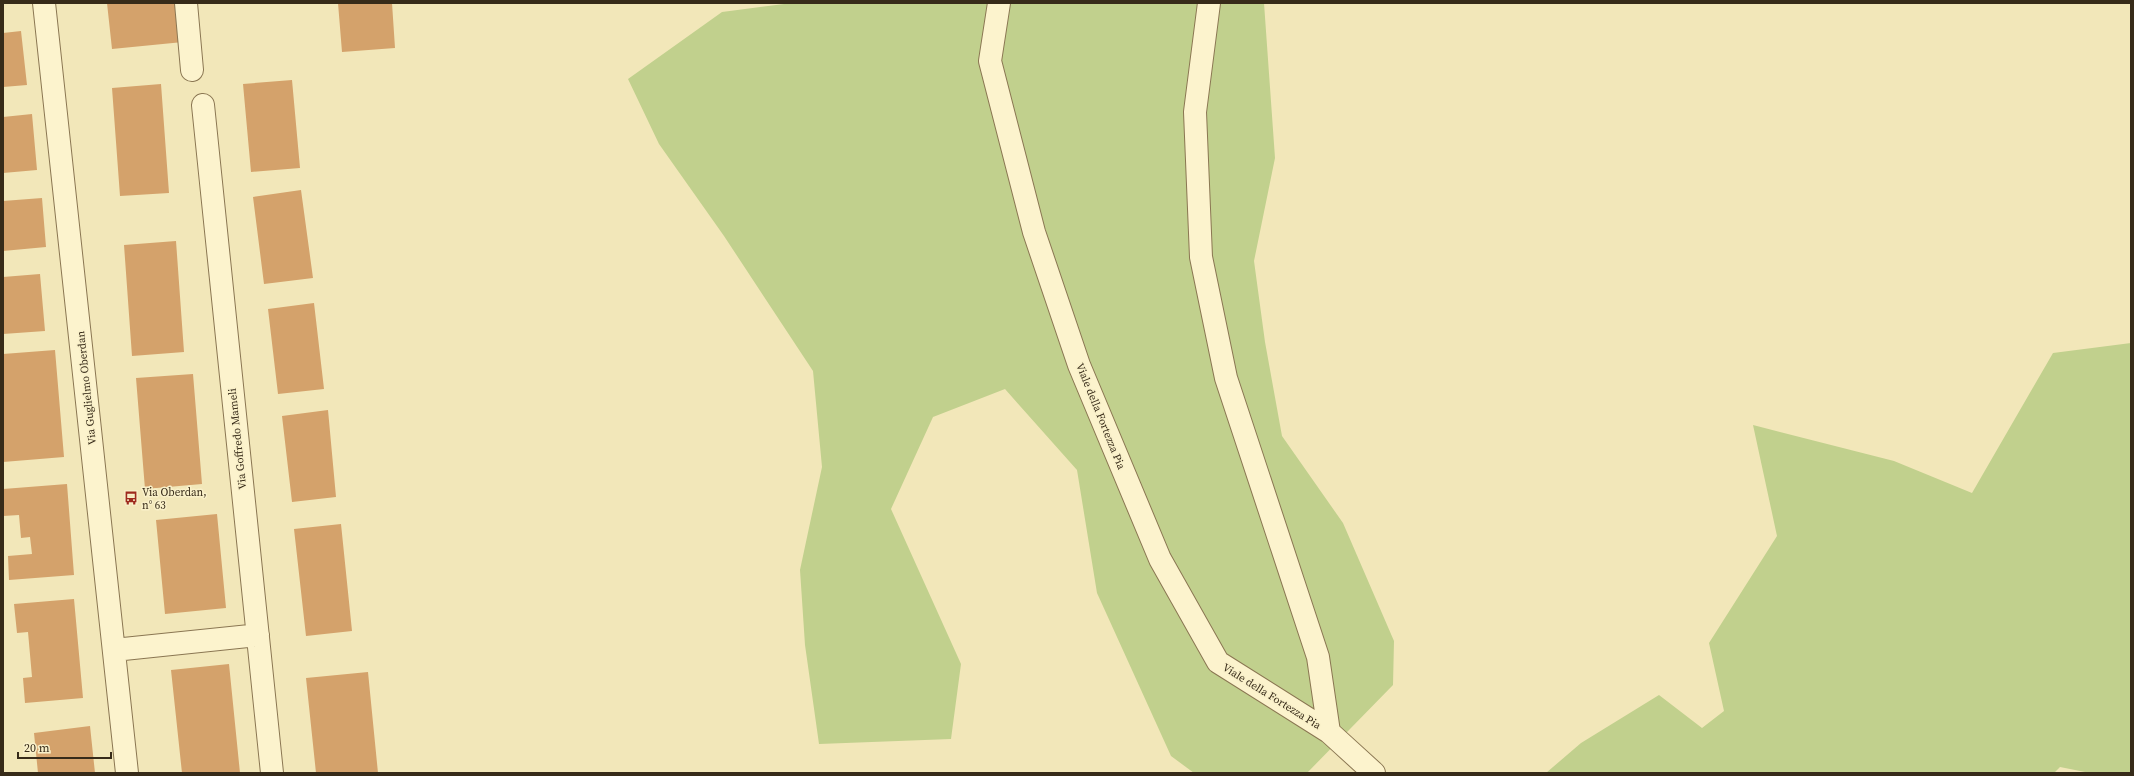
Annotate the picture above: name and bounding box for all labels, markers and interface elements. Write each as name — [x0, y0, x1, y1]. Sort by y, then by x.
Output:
street label: Via Guglielmo Oberdan — [73, 330, 100, 446]
street label: Viale della Fortezza Pia — [1072, 361, 1129, 472]
street label: Via Goffredo Mameli — [225, 388, 250, 490]
place label: Via Oberdan, n° 63 — [142, 485, 206, 513]
bus stop icon: Via Oberdan, n° 63 — [123, 490, 139, 506]
street label: Viale della Fortezza Pia — [1220, 660, 1324, 733]
scale bar — [18, 734, 111, 760]
text: 20 m — [24, 740, 50, 756]

